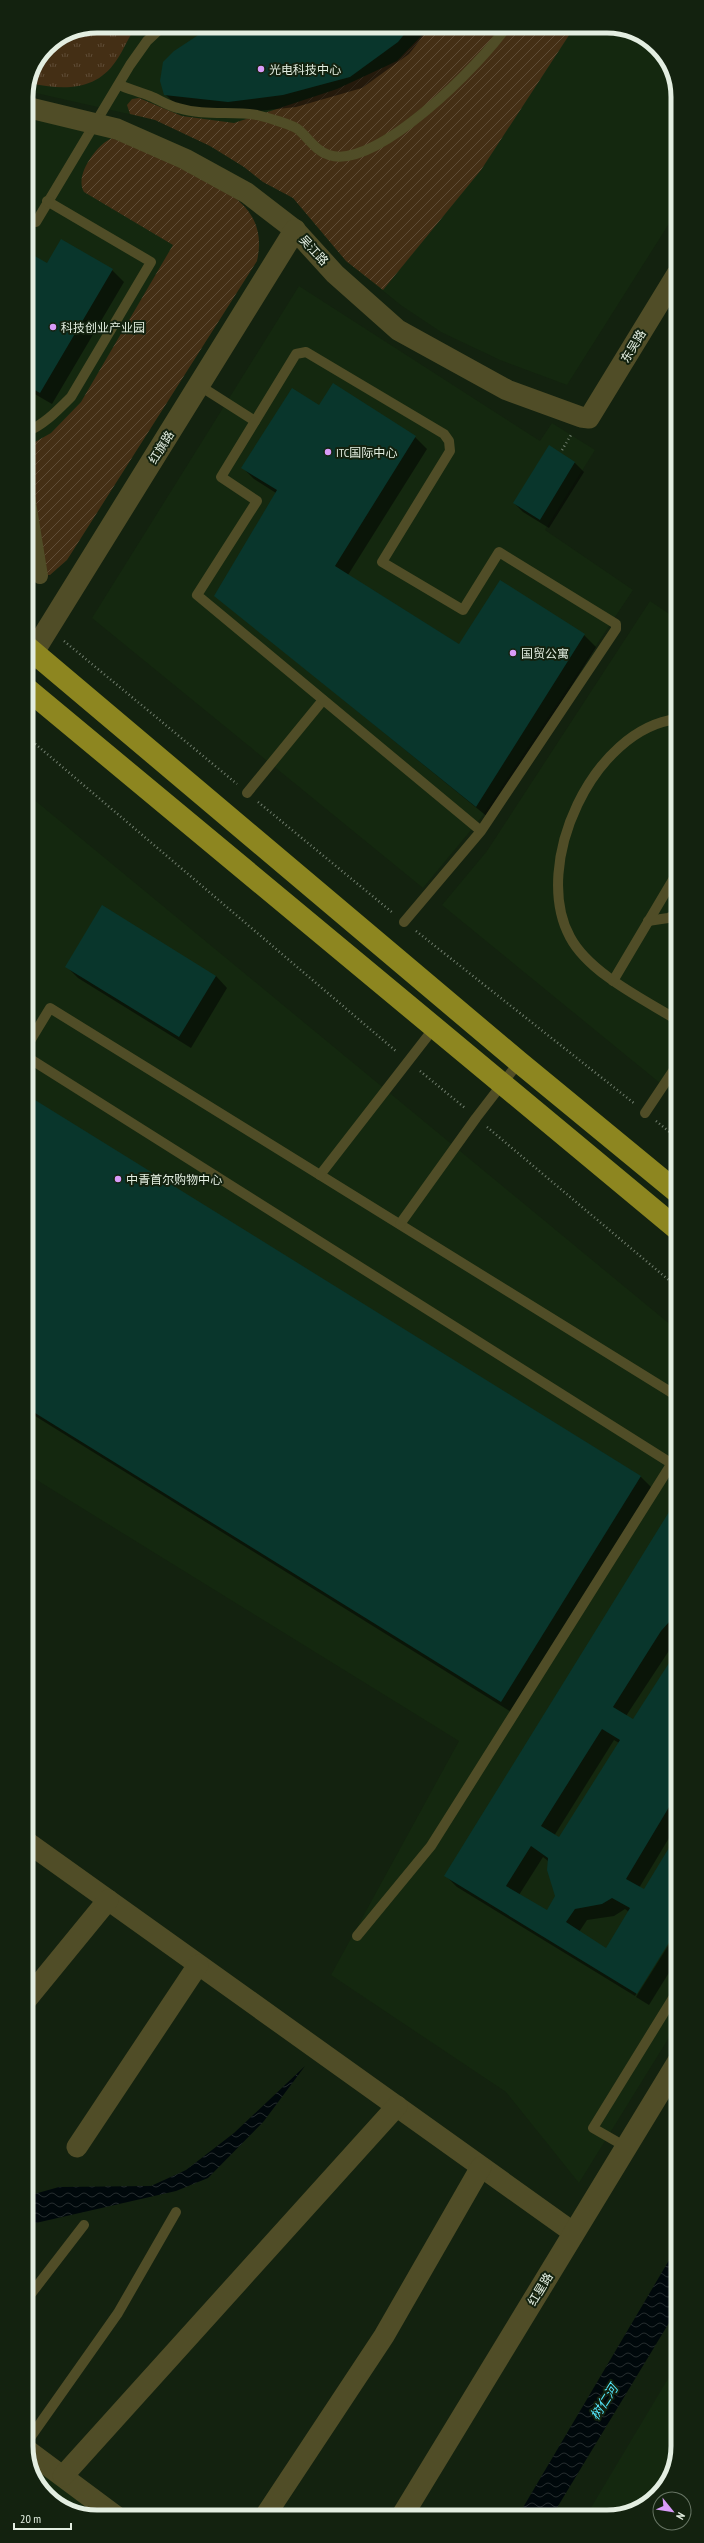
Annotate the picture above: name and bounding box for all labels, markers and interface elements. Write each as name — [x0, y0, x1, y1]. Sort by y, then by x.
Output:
place label: 光电科技中心 — [269, 62, 341, 77]
marker: 光电科技中心 — [256, 64, 266, 74]
street label: 吴江路 — [296, 232, 332, 268]
place label: 科技创业产业园 — [61, 320, 145, 335]
marker: 科技创业产业园 — [48, 322, 58, 332]
street label: 东吴路 — [617, 327, 649, 365]
street label: 红旗路 — [145, 428, 177, 466]
place label: ITC国际中心 — [336, 445, 397, 460]
marker: ITC国际中心 — [323, 447, 333, 457]
place label: 国贸公寓 — [521, 646, 569, 661]
marker: 国贸公寓 — [508, 648, 518, 658]
place label: 中青首尔购物中心 — [126, 1172, 222, 1187]
marker: 中青首尔购物中心 — [113, 1174, 123, 1184]
street label: 红星路 — [524, 2270, 556, 2308]
water label: 树仁河 — [586, 2379, 623, 2423]
north arrow — [652, 2491, 692, 2531]
scale bar — [14, 2505, 71, 2531]
text: N — [673, 2510, 688, 2522]
text: 20 m — [20, 2511, 41, 2526]

